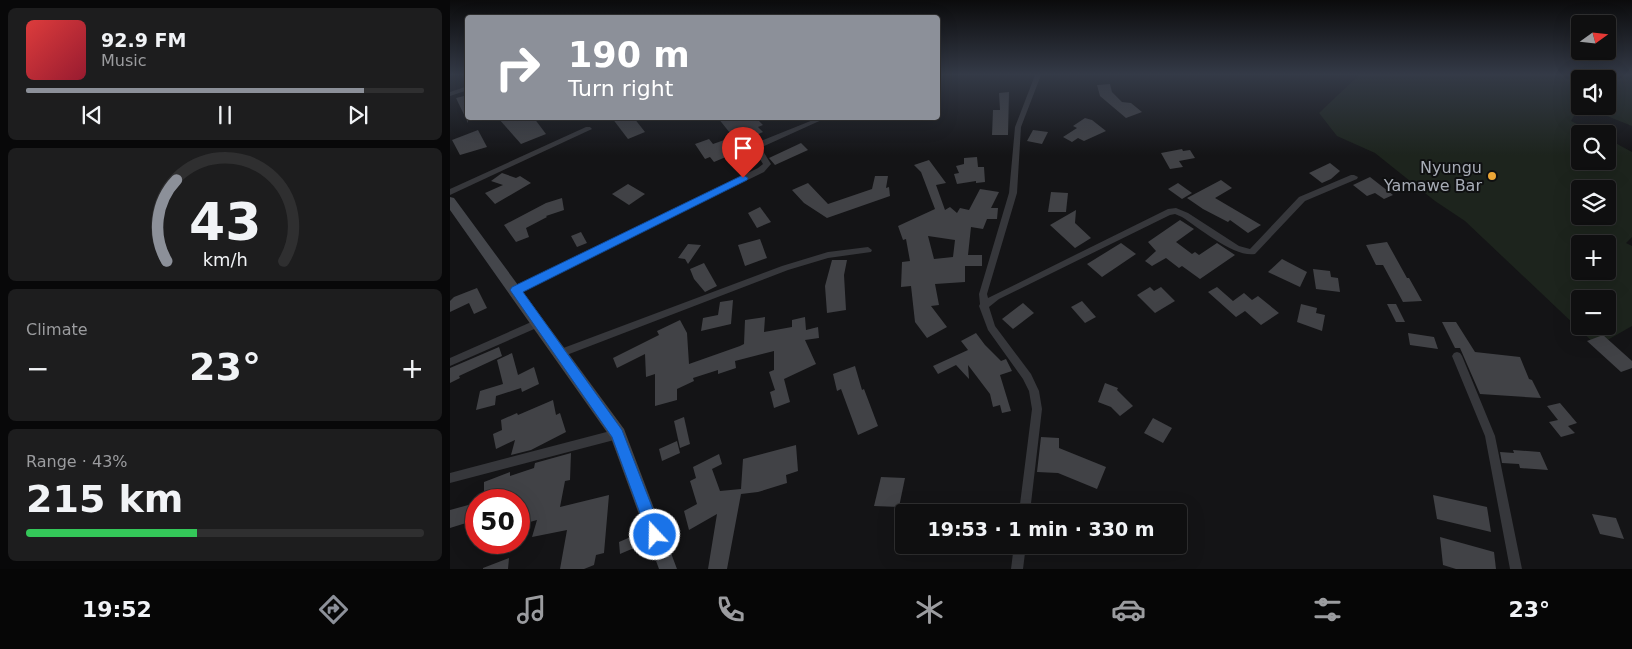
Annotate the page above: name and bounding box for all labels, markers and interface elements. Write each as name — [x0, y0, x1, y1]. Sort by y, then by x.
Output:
north arrow — [1571, 15, 1616, 60]
map controls — [1571, 15, 1616, 335]
text: 92.9 FM — [101, 29, 186, 51]
icon: right — [485, 35, 550, 100]
text: 190 m — [568, 35, 690, 75]
text: Music — [101, 51, 147, 70]
button: sound — [1571, 70, 1616, 115]
text: Turn right — [568, 76, 673, 101]
icon: previous — [78, 101, 106, 129]
icon: pause — [211, 101, 239, 129]
icon: next — [344, 101, 372, 129]
button: search — [1571, 125, 1616, 170]
pin — [722, 127, 764, 178]
icon: arrive — [729, 134, 757, 162]
place label: Nyungu Yamawe Bar — [1383, 158, 1482, 195]
marker: Nyungu Yamawe Bar — [1486, 170, 1498, 182]
button: layers — [1571, 180, 1616, 225]
text: 43 — [189, 192, 261, 252]
button: + — [1571, 235, 1616, 280]
text: km/h — [202, 249, 248, 270]
button: − — [1571, 290, 1616, 335]
text: Climate — [26, 320, 88, 339]
text: 23° — [189, 345, 261, 389]
text: − — [26, 352, 49, 385]
text: + — [401, 352, 424, 385]
text: Range · 43% — [26, 452, 128, 471]
text: 215 km — [26, 477, 183, 521]
speed limit sign: 50 — [465, 489, 530, 554]
position arrow — [628, 508, 680, 560]
text: 19:53 · 1 min · 330 m — [927, 518, 1155, 540]
icon: directions — [316, 592, 351, 627]
icon: music — [514, 592, 549, 627]
icon: phone — [713, 592, 748, 627]
icon: climate — [912, 592, 947, 627]
icon: car — [1111, 592, 1146, 627]
icon: filters — [1310, 592, 1345, 627]
text: 19:52 — [82, 597, 152, 622]
text: 23° — [1508, 597, 1550, 622]

